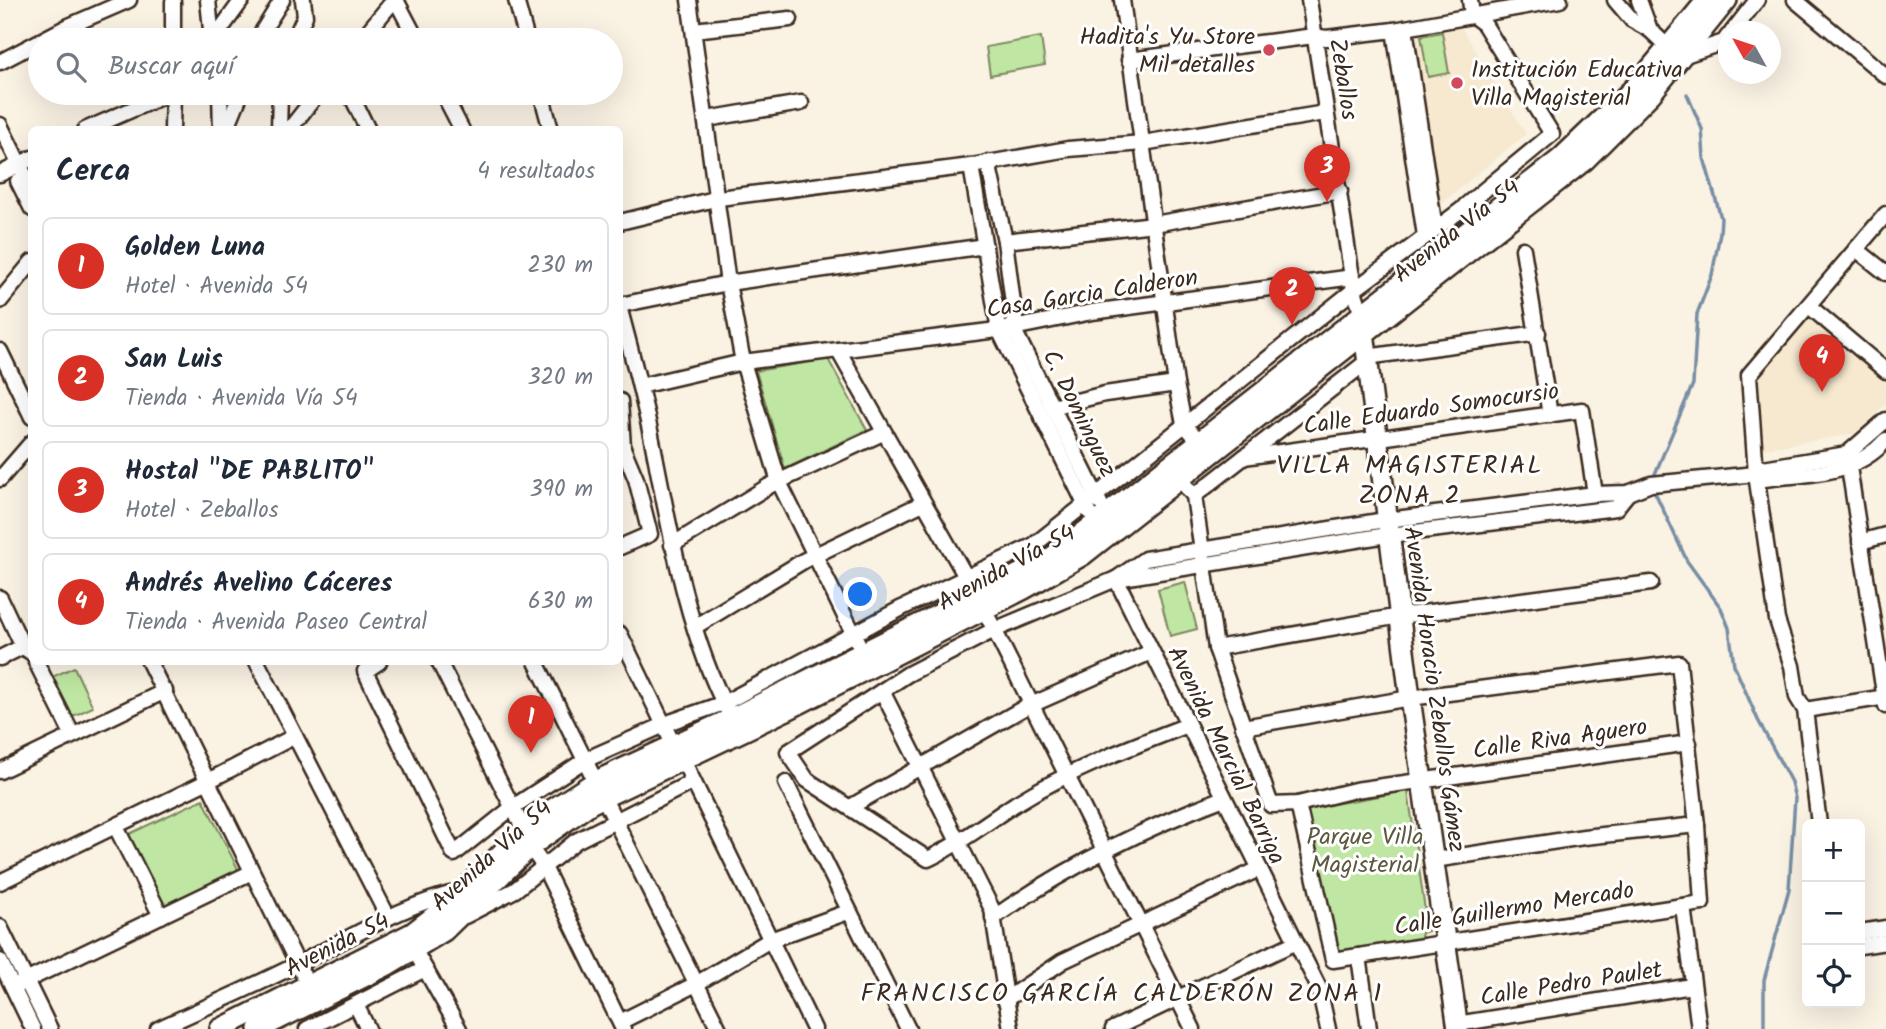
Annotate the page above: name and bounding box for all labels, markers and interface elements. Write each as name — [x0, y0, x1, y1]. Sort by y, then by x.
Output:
place label: Hadita's Yu Store Mil detalles — [1079, 18, 1255, 85]
north arrow — [1718, 21, 1781, 84]
search box — [28, 28, 623, 105]
street label: Zeballos — [1317, 35, 1368, 123]
marker: Hadita's Yu Store Mil detalles — [1261, 42, 1277, 58]
text: Buscar aquí — [108, 46, 234, 88]
icon: search — [52, 48, 90, 86]
place label: Institución Educativa Villa Magisterial — [1471, 51, 1683, 118]
marker: Institución Educativa Villa Magisterial — [1449, 75, 1465, 91]
pin: 3 — [1304, 144, 1350, 202]
text: Cerca — [56, 148, 130, 196]
text: 4 resultados — [477, 154, 595, 190]
street label: Avenida Vía 54 — [1385, 169, 1529, 293]
text: Golden Luna — [125, 227, 265, 269]
text: 1 — [78, 248, 84, 284]
text: 230 m — [527, 248, 593, 284]
street label: Casa Garcia Calderon — [984, 259, 1201, 330]
pin: 2 — [1269, 267, 1315, 325]
text: Hotel · Avenida 54 — [125, 269, 308, 305]
pin: 4 — [1799, 334, 1845, 392]
text: San Luis — [125, 339, 223, 381]
street label: C. Dominguez — [1031, 343, 1126, 484]
text: 2 — [74, 360, 88, 396]
text: 320 m — [527, 360, 593, 396]
street label: Calle Eduardo Somocursio — [1301, 372, 1562, 447]
text: Tienda · Avenida Vía 54 — [125, 381, 358, 417]
district label: VILLA MAGISTERIAL ZONA 2 — [1277, 445, 1543, 517]
text: Hostal "DE PABLITO" — [125, 451, 374, 493]
text: 3 — [75, 472, 87, 508]
text: 390 m — [530, 472, 593, 508]
text: Hotel · Zeballos — [125, 493, 279, 529]
street label: Avenida Vía 54 — [931, 514, 1083, 622]
street label: Avenida Horacio Zeballos Gámez — [1391, 524, 1476, 855]
text: Andrés Avelino Cáceres — [125, 563, 392, 605]
your location — [843, 577, 877, 611]
text: 4 — [75, 584, 87, 620]
text: 630 m — [528, 584, 593, 620]
text: Tienda · Avenida Paseo Central — [125, 605, 427, 641]
street label: Avenida Marcial Barriga — [1156, 640, 1296, 872]
pin: 1 — [508, 695, 554, 753]
street label: Calle Riva Aguero — [1470, 708, 1650, 771]
street label: Avenida Vía 54 — [422, 791, 562, 922]
park label: Parque Villa Magisterial — [1306, 818, 1424, 885]
map controls — [1802, 819, 1865, 1008]
button: + — [1802, 819, 1865, 882]
street label: Calle Guillermo Mercado — [1392, 871, 1637, 948]
button: − — [1802, 882, 1865, 945]
street label: Avenida 54 — [278, 902, 397, 988]
button: locate — [1802, 945, 1865, 1008]
street label: Calle Pedro Paulet — [1477, 951, 1666, 1018]
district label: FRANCISCO GARCÍA CALDERÓN ZONA 1 — [860, 973, 1384, 1015]

